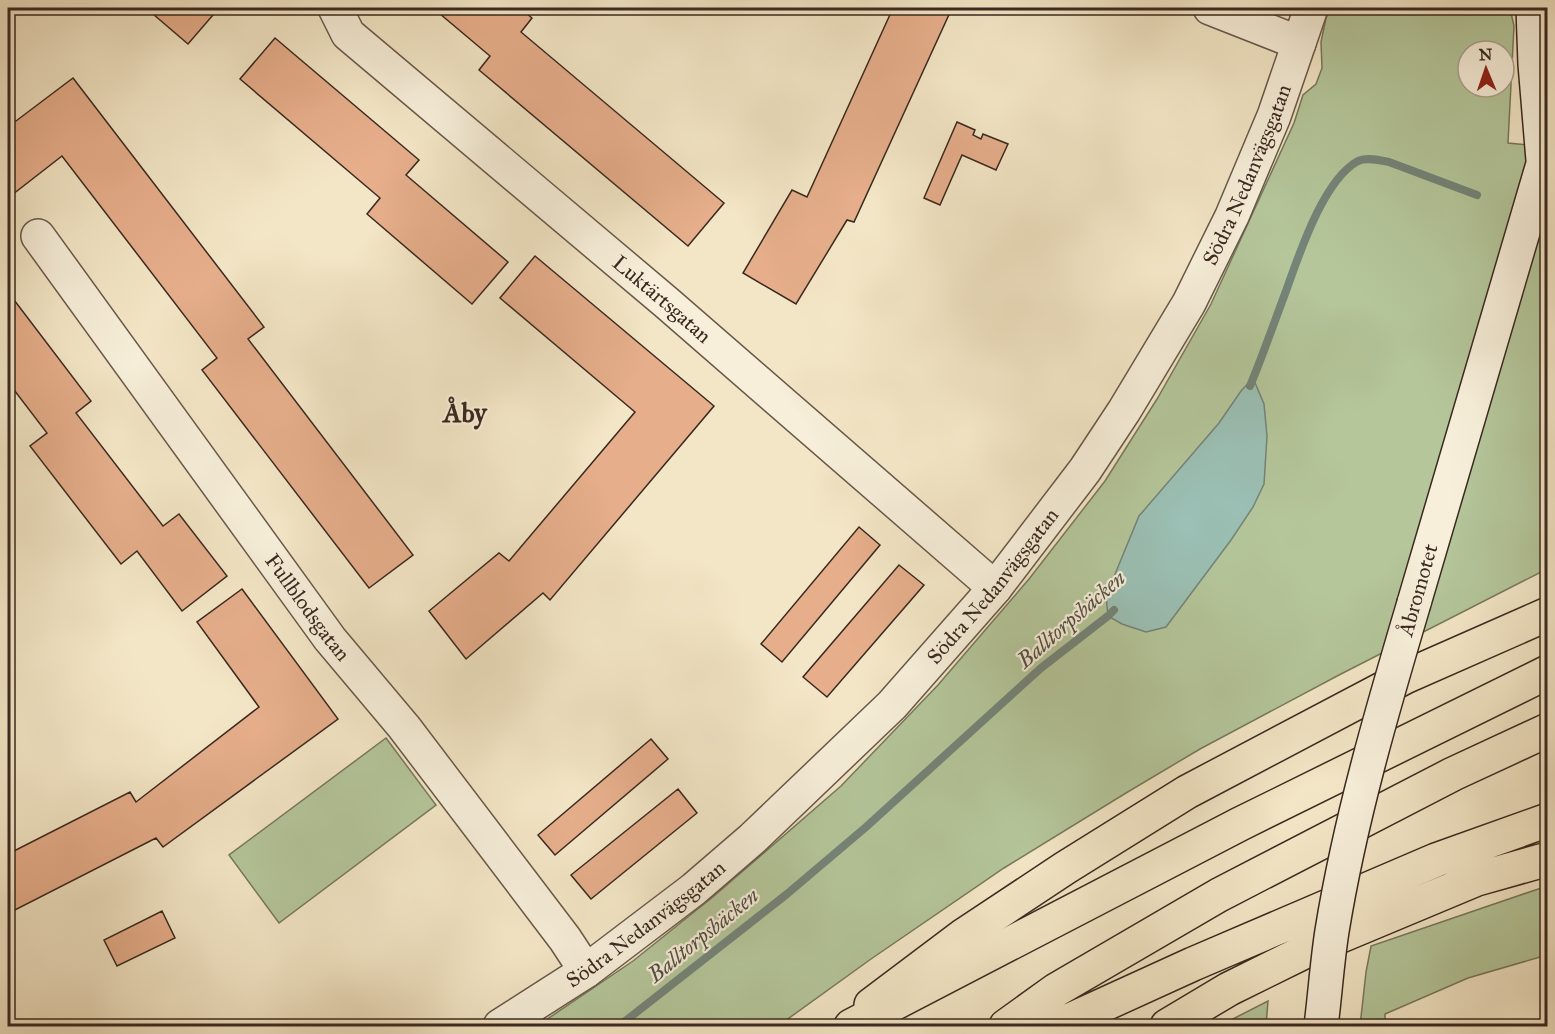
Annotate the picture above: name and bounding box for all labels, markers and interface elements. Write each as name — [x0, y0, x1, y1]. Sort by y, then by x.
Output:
north arrow — [1456, 39, 1516, 99]
text: N — [1478, 45, 1493, 64]
street label: Södra Nedanvägsgatan — [1197, 81, 1297, 269]
street label: Luktärtsgatan — [607, 250, 717, 349]
district label: Åby — [441, 396, 488, 430]
street label: Södra Nedanvägsgatan — [921, 503, 1064, 669]
street label: Åbromotet — [1392, 540, 1444, 640]
street label: Fullblodsgatan — [259, 549, 356, 666]
water label: Balltorpsbäcken — [1010, 564, 1131, 674]
street label: Södra Nedanvägsgatan — [561, 855, 731, 993]
water label: Balltorpsbäcken — [641, 882, 764, 989]

